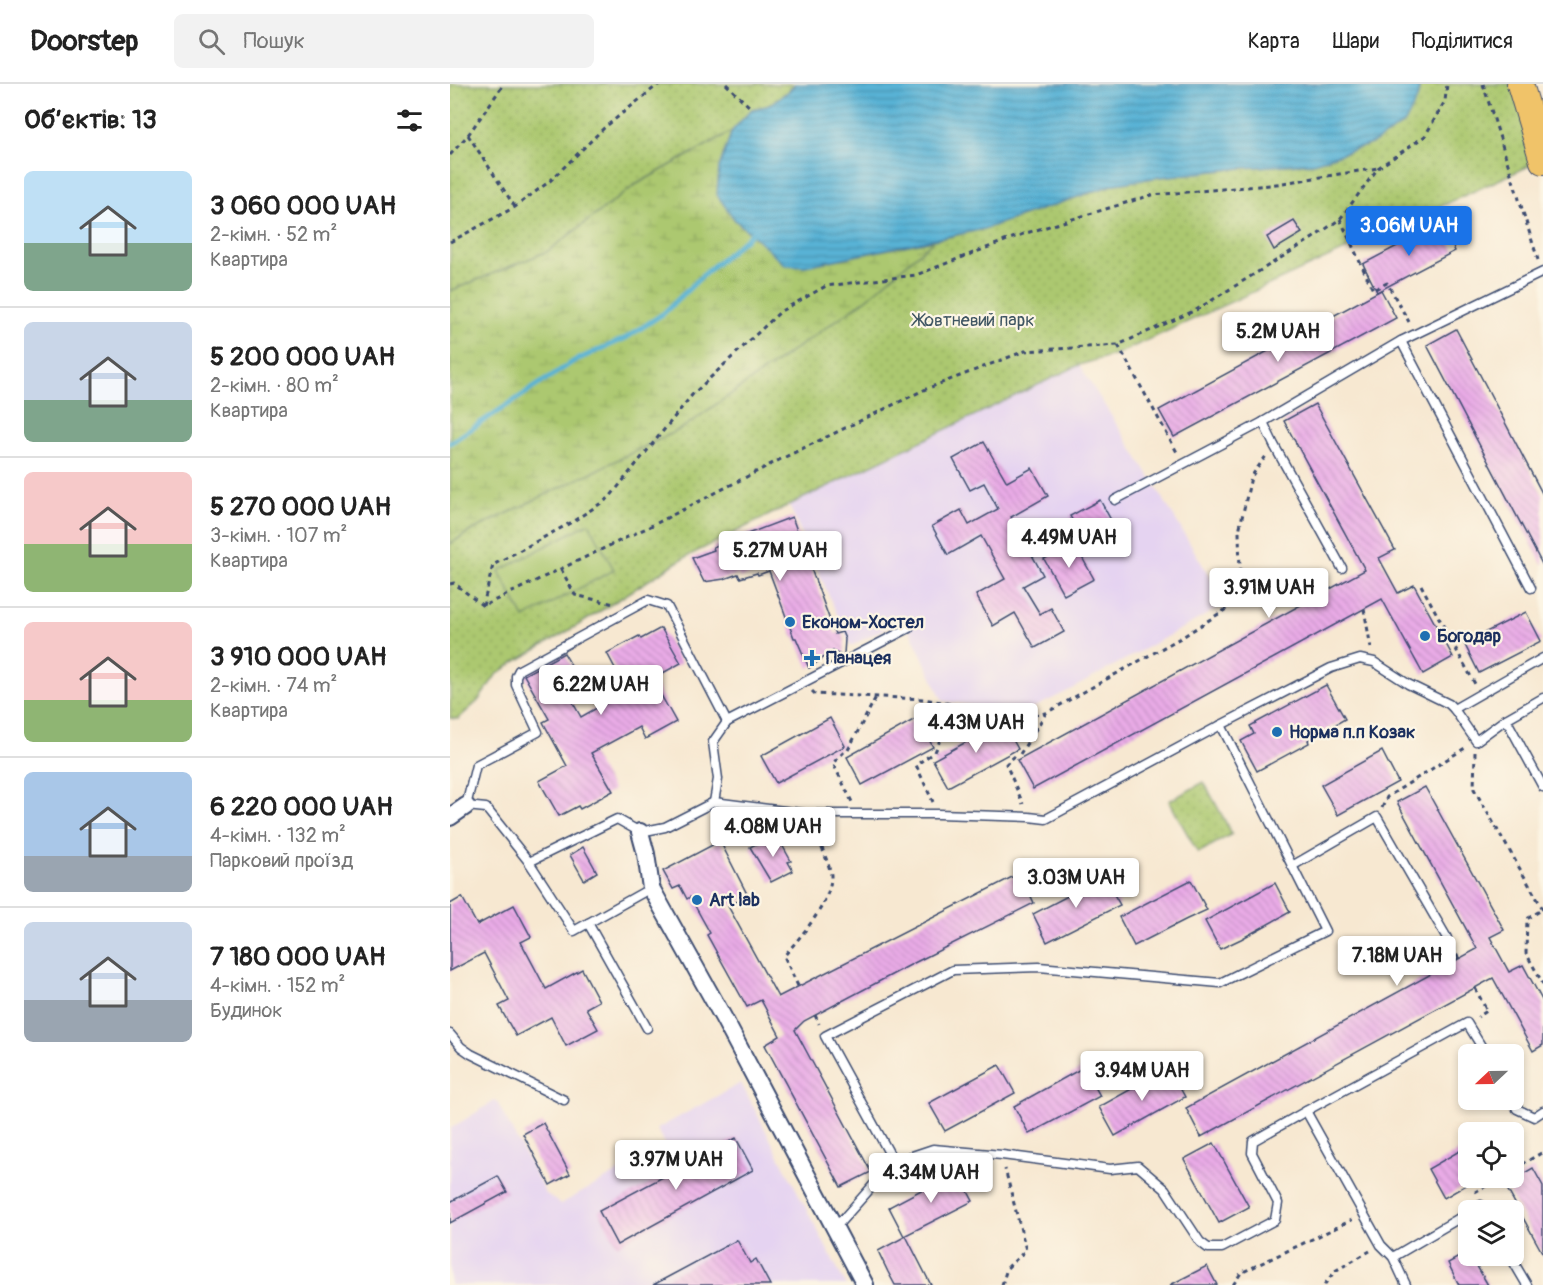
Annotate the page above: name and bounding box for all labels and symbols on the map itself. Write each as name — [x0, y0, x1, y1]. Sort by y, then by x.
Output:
pin: 3.06M UAH — [1340, 206, 1478, 257]
park label: Жовтневий парк — [911, 309, 1034, 332]
pin: 5.2M UAH — [1216, 312, 1340, 363]
pin: 4.49M UAH — [1000, 518, 1138, 569]
pin: 5.27M UAH — [711, 531, 849, 582]
pin: 3.91M UAH — [1200, 568, 1338, 619]
place label: Економ-Хостел — [802, 611, 924, 634]
marker: Економ-Хостел — [783, 615, 797, 629]
place label: Богодар — [1437, 625, 1501, 648]
marker: Богодар — [1418, 629, 1432, 643]
place label: Панацея — [826, 647, 891, 670]
marker: Панацея — [803, 649, 821, 667]
pin: 6.22M UAH — [532, 665, 670, 716]
pin: 4.43M UAH — [907, 703, 1045, 754]
place label: Норма п.п Козак — [1289, 721, 1415, 744]
marker: Норма п.п Козак — [1270, 725, 1284, 739]
pin: 4.08M UAH — [704, 807, 842, 858]
pin: 3.03M UAH — [1007, 858, 1145, 909]
place label: Art lab — [709, 889, 760, 912]
marker: Art lab — [690, 893, 704, 907]
pin: 7.18M UAH — [1328, 936, 1466, 987]
north arrow — [1458, 1044, 1524, 1110]
pin: 3.94M UAH — [1073, 1051, 1211, 1102]
pin: 3.97M UAH — [607, 1140, 745, 1191]
pin: 4.34M UAH — [862, 1153, 1000, 1204]

